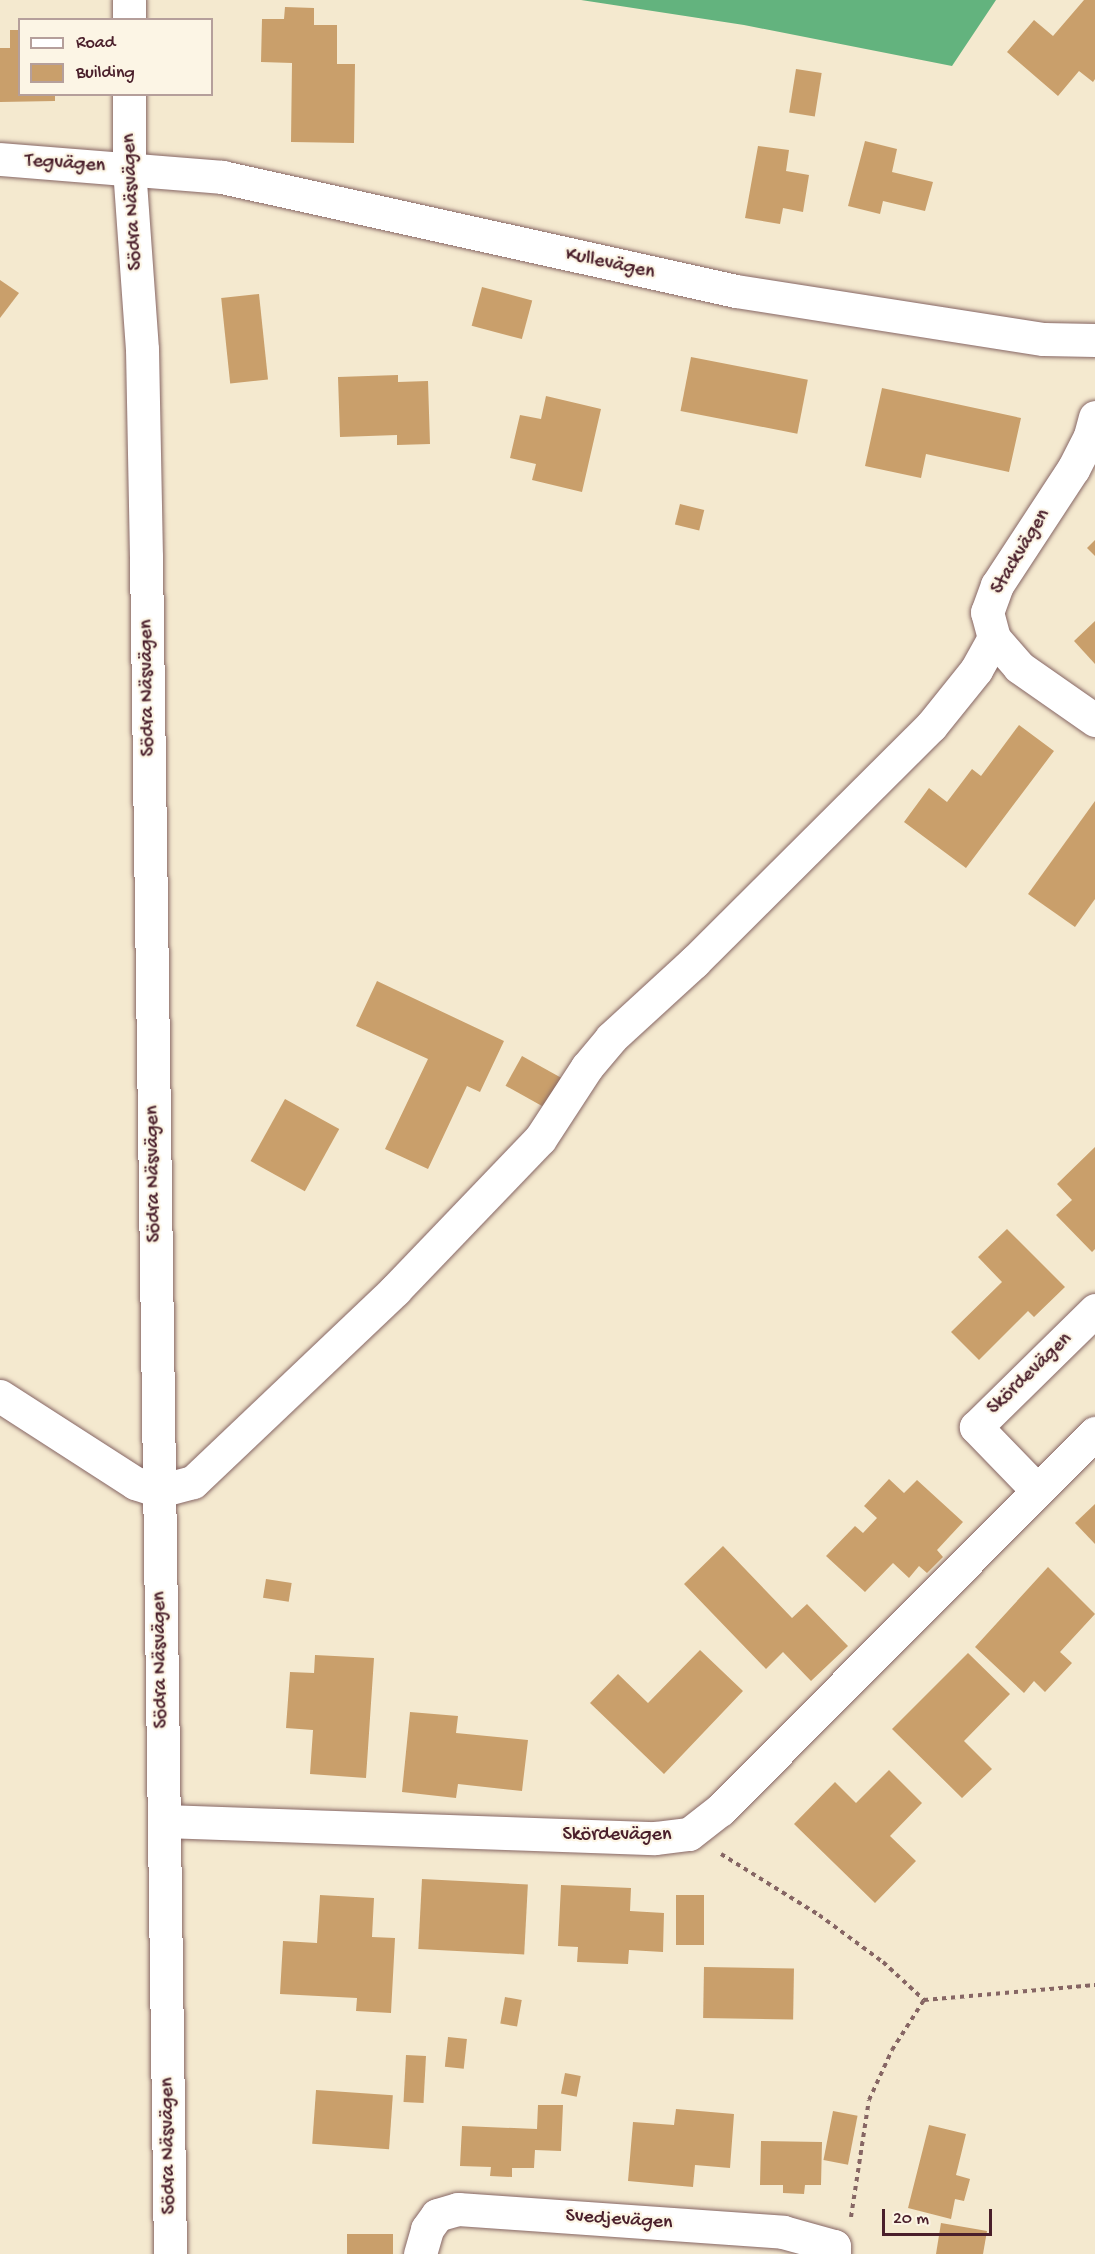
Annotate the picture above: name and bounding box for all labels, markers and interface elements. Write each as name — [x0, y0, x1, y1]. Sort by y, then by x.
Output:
legend — [18, 18, 213, 96]
text: Road — [76, 33, 115, 54]
text: Building — [76, 63, 135, 84]
street label: Södra Näsvägen — [117, 133, 149, 271]
street label: Tegvägen — [24, 149, 106, 179]
street label: Kullevägen — [563, 243, 657, 285]
street label: Stackvägen — [986, 505, 1056, 599]
street label: Södra Näsvägen — [135, 619, 161, 757]
street label: Södra Näsvägen — [141, 1105, 167, 1243]
street label: Skördevägen — [983, 1328, 1077, 1420]
street label: Södra Näsvägen — [148, 1591, 174, 1729]
street label: Skördevägen — [563, 1823, 671, 1847]
street label: Södra Näsvägen — [156, 2077, 182, 2215]
scale bar — [885, 2197, 994, 2235]
street label: Svedjevägen — [565, 2204, 673, 2236]
text: 20 m — [893, 2209, 929, 2230]

